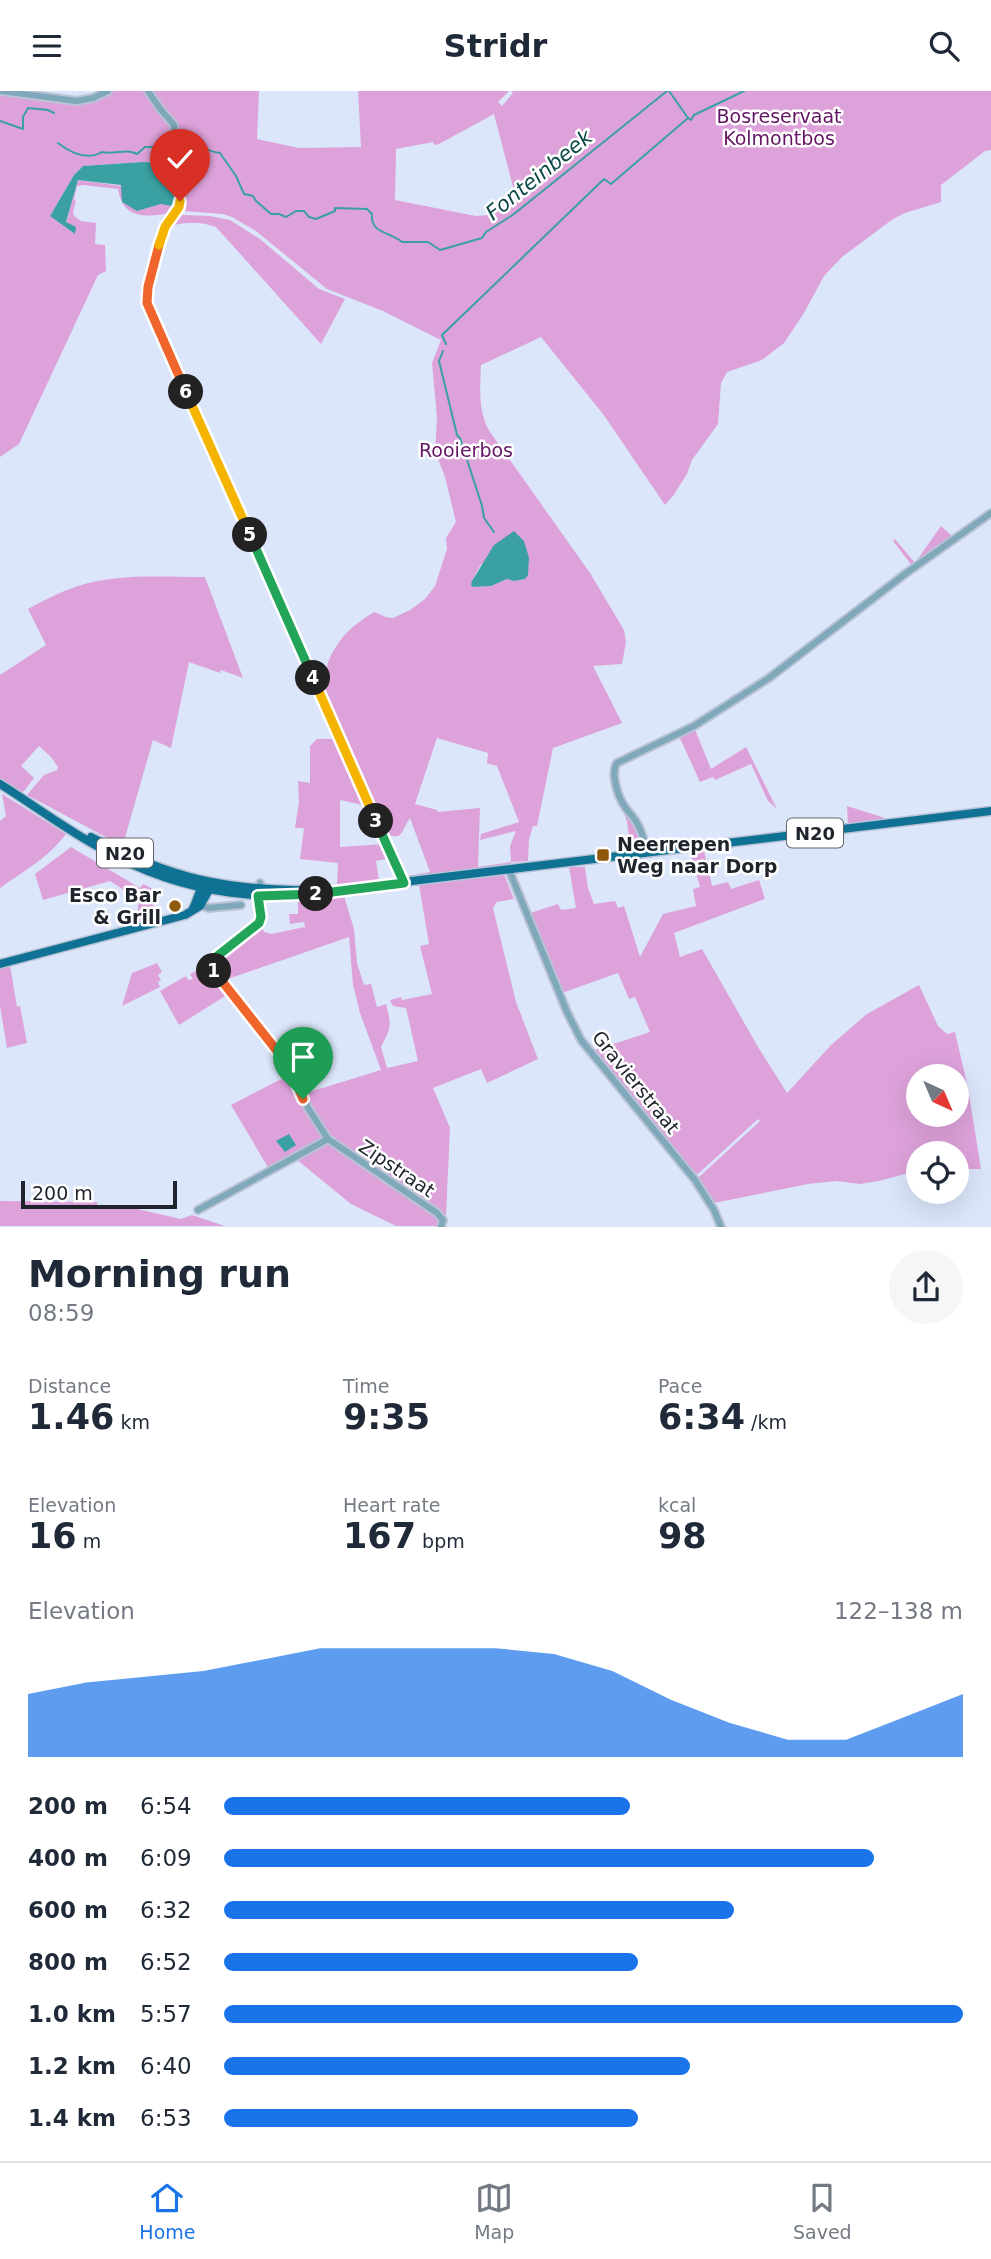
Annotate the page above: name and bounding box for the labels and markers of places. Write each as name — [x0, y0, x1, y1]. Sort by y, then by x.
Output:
pin — [150, 129, 210, 201]
pin: 6 — [168, 375, 204, 409]
pin: 5 — [232, 517, 268, 553]
pin: 4 — [296, 661, 330, 695]
pin: 3 — [358, 803, 394, 839]
place label: Neerrepen Weg naar Dorp — [617, 833, 777, 877]
marker: Neerrepen Weg naar Dorp — [595, 847, 611, 863]
pin: 2 — [298, 877, 334, 911]
place label: Esco Bar & Grill — [69, 884, 162, 928]
marker: Esco Bar & Grill — [167, 898, 183, 914]
pin: 1 — [196, 953, 232, 989]
pin — [273, 1027, 333, 1099]

